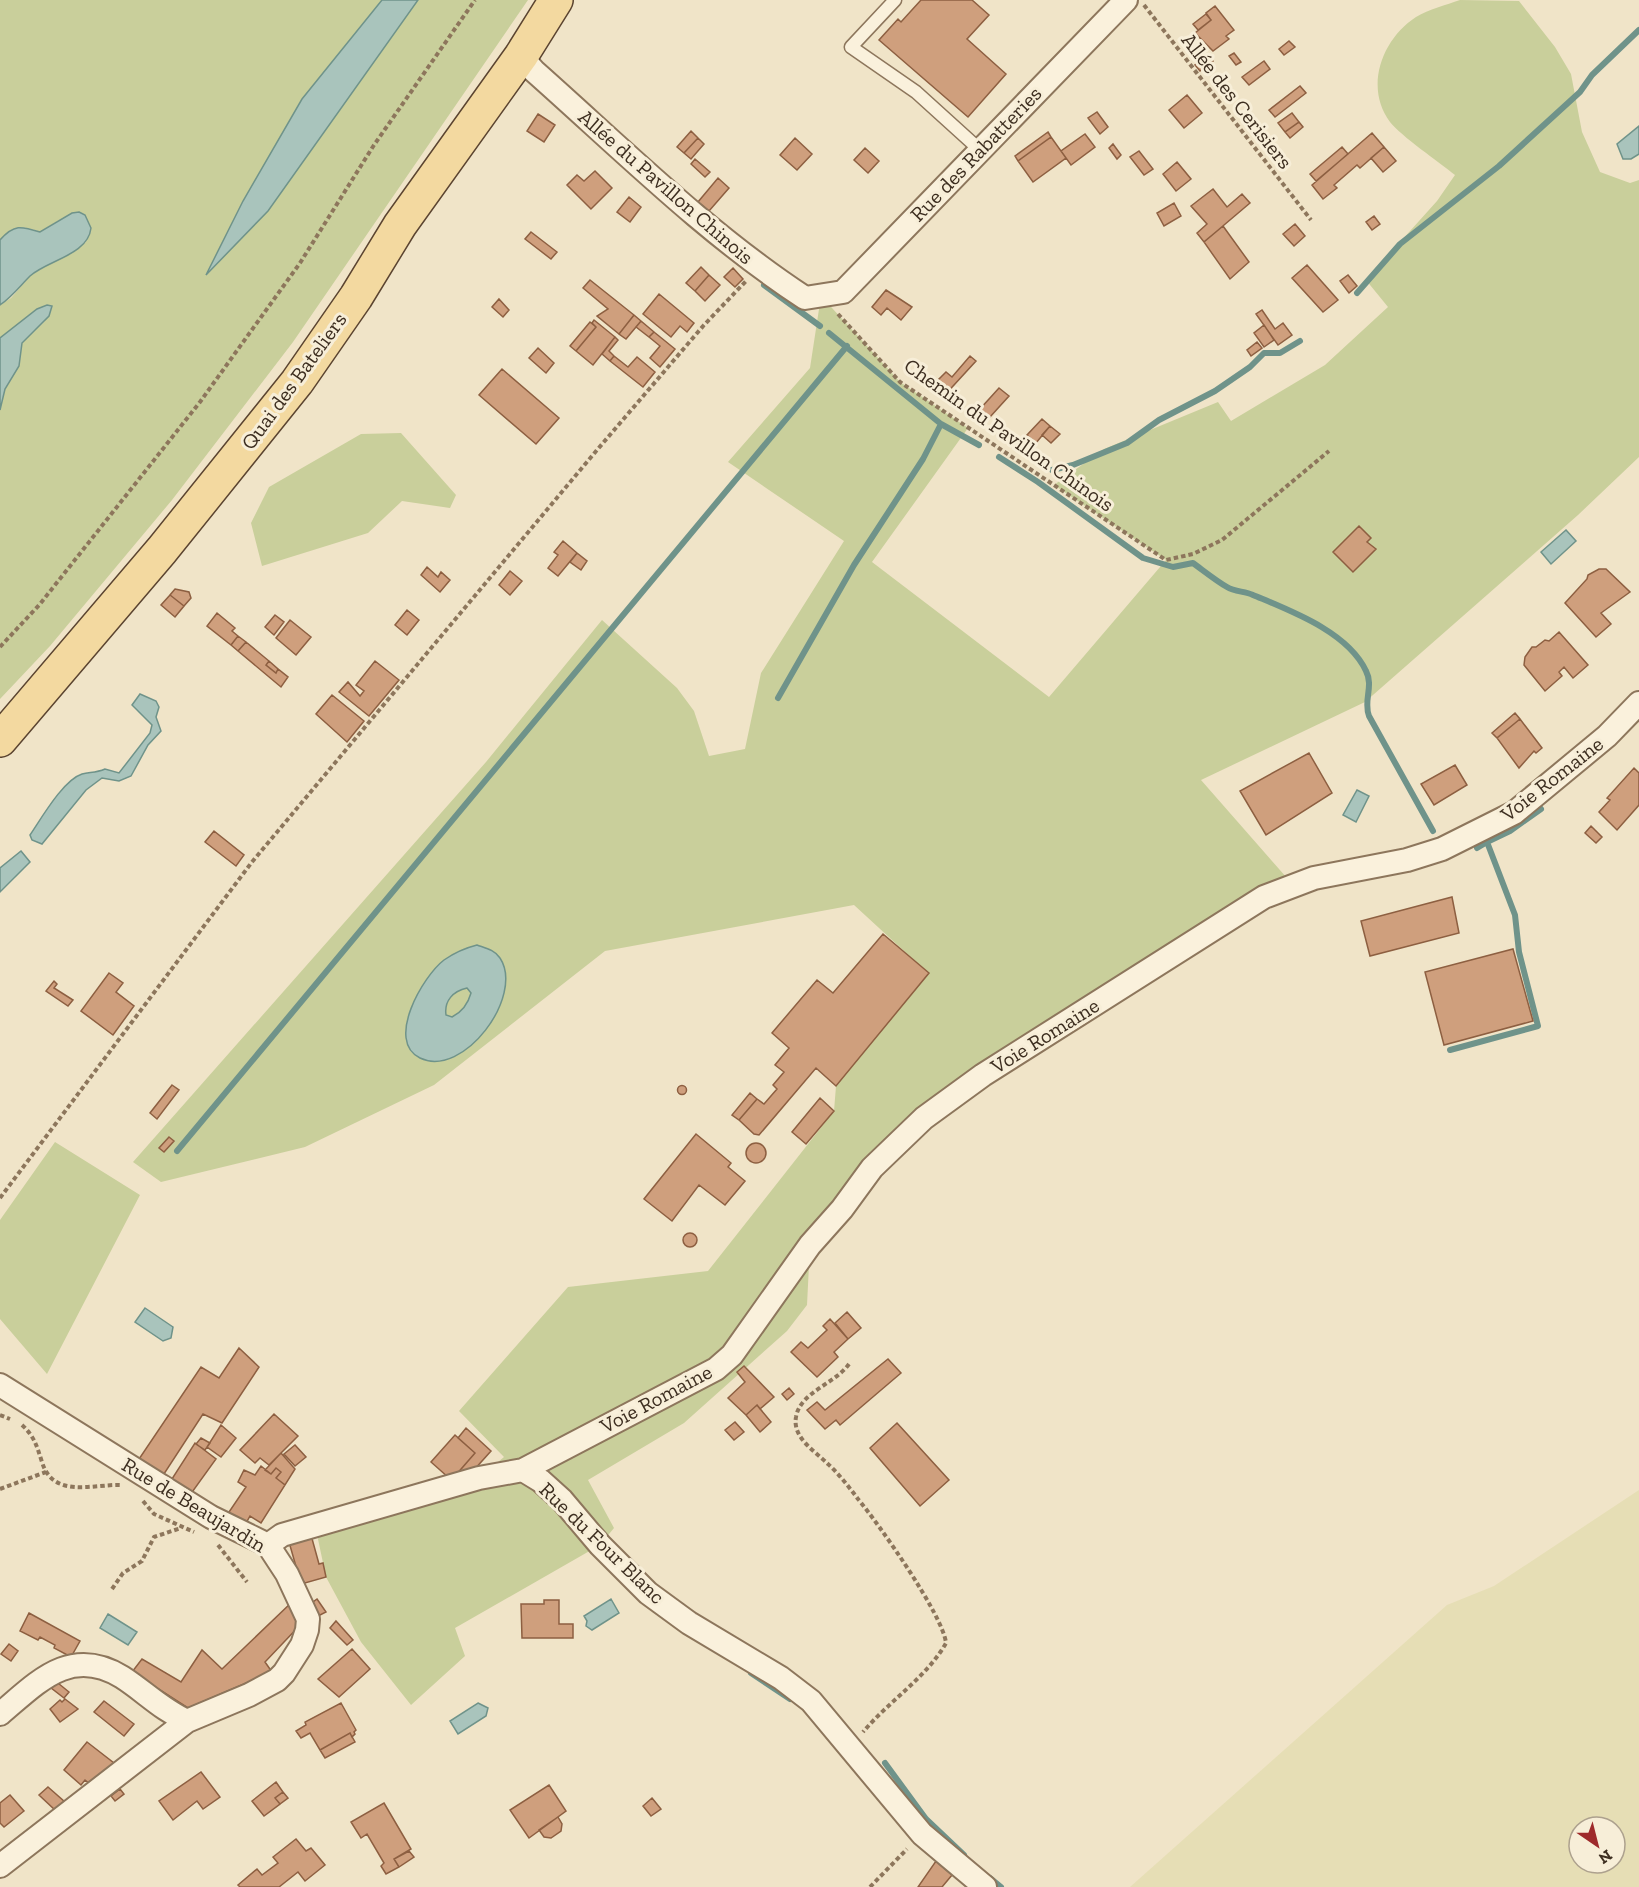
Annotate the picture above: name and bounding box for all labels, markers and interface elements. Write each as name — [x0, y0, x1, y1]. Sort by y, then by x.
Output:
street label: Allée des Cerisiers — [1177, 28, 1298, 174]
street label: Rue des Rabatteries — [905, 81, 1047, 227]
street label: Allée du Pavillon Chinois — [574, 104, 759, 269]
street label: Quai des Bateliers — [236, 307, 352, 454]
street label: Chemin du Pavillon Chinois — [900, 353, 1119, 517]
street label: Voie Romaine — [1495, 731, 1608, 827]
street label: Voie Romaine — [985, 992, 1104, 1079]
street label: Voie Romaine — [595, 1359, 716, 1439]
street label: Rue de Beaujardin — [117, 1452, 271, 1558]
street label: Rue du Four Blanc — [534, 1476, 670, 1609]
north arrow — [1567, 1815, 1627, 1875]
text: N — [1595, 1846, 1616, 1868]

